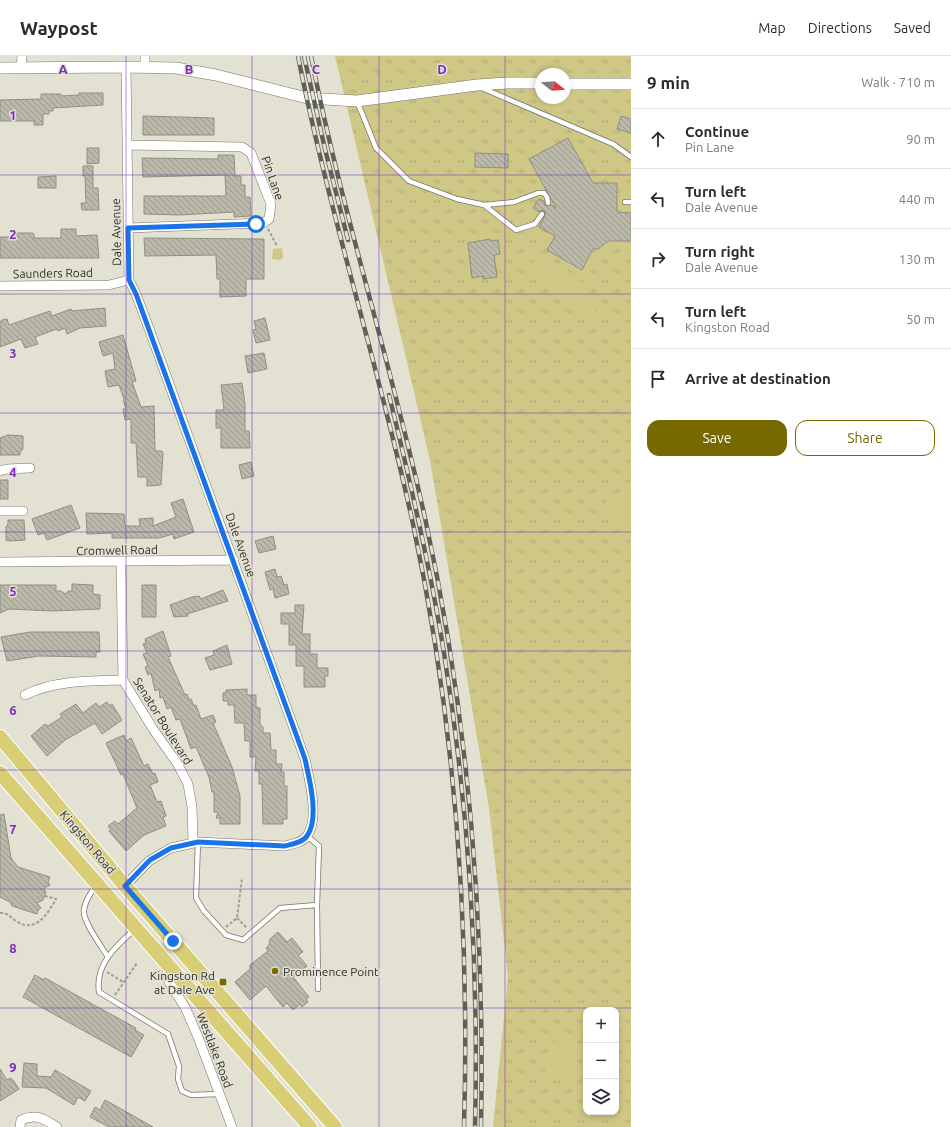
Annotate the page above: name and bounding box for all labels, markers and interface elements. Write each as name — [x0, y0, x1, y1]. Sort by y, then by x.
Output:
text: Waypost — [20, 17, 98, 39]
text: Map — [758, 20, 786, 36]
text: Directions — [808, 20, 872, 36]
text: Saved — [894, 20, 931, 36]
text: A — [58, 62, 68, 76]
text: B — [185, 62, 194, 76]
text: C — [312, 62, 321, 76]
text: D — [437, 62, 447, 76]
north arrow — [535, 68, 571, 104]
text: 9 min — [647, 73, 690, 92]
text: Walk · 710 m — [861, 75, 935, 89]
text: 1 — [9, 108, 17, 122]
text: Continue — [685, 123, 749, 140]
icon: ahead — [647, 128, 669, 150]
text: 90 m — [906, 132, 935, 146]
text: Pin Lane — [685, 140, 734, 154]
street label: Pin Lane — [259, 154, 287, 202]
text: Turn left — [685, 183, 746, 200]
icon: left — [647, 188, 669, 210]
text: 440 m — [899, 192, 935, 206]
street label: Dale Avenue — [109, 198, 123, 266]
text: Dale Avenue — [685, 200, 758, 214]
route start — [247, 215, 265, 233]
text: 2 — [9, 227, 17, 241]
text: Turn right — [685, 243, 755, 260]
icon: right — [647, 248, 669, 270]
text: 130 m — [899, 252, 935, 266]
text: Dale Avenue — [685, 260, 758, 274]
street label: Saunders Road — [13, 266, 93, 280]
text: Turn left — [685, 303, 746, 320]
icon: left — [647, 308, 669, 330]
text: 50 m — [906, 312, 935, 326]
text: Kingston Road — [685, 320, 770, 334]
text: 3 — [9, 346, 17, 360]
icon: arrive — [647, 368, 669, 390]
text: Arrive at destination — [685, 370, 831, 387]
button: Save — [647, 420, 787, 456]
button: Share — [795, 420, 935, 456]
text: 4 — [9, 465, 17, 479]
street label: Dale Avenue — [223, 511, 259, 579]
street label: Cromwell Road — [76, 543, 158, 557]
text: 5 — [9, 584, 17, 598]
street label: Senator Boulevard — [131, 675, 195, 767]
text: 6 — [9, 703, 17, 717]
street label: Kingston Road — [58, 808, 118, 876]
text: 7 — [9, 822, 17, 836]
route end — [164, 932, 182, 950]
text: 8 — [9, 941, 17, 955]
place label: Prominence Point — [283, 965, 379, 978]
marker: Prominence Point — [270, 966, 280, 976]
place label: Kingston Rd at Dale Ave — [150, 969, 215, 996]
marker: Kingston Rd at Dale Ave — [218, 977, 228, 987]
map controls — [583, 1007, 619, 1115]
button: + — [583, 1007, 619, 1043]
street label: Westlake Road — [195, 1010, 235, 1090]
button: − — [583, 1043, 619, 1079]
text: 9 — [9, 1060, 17, 1074]
button: layers — [583, 1079, 619, 1115]

